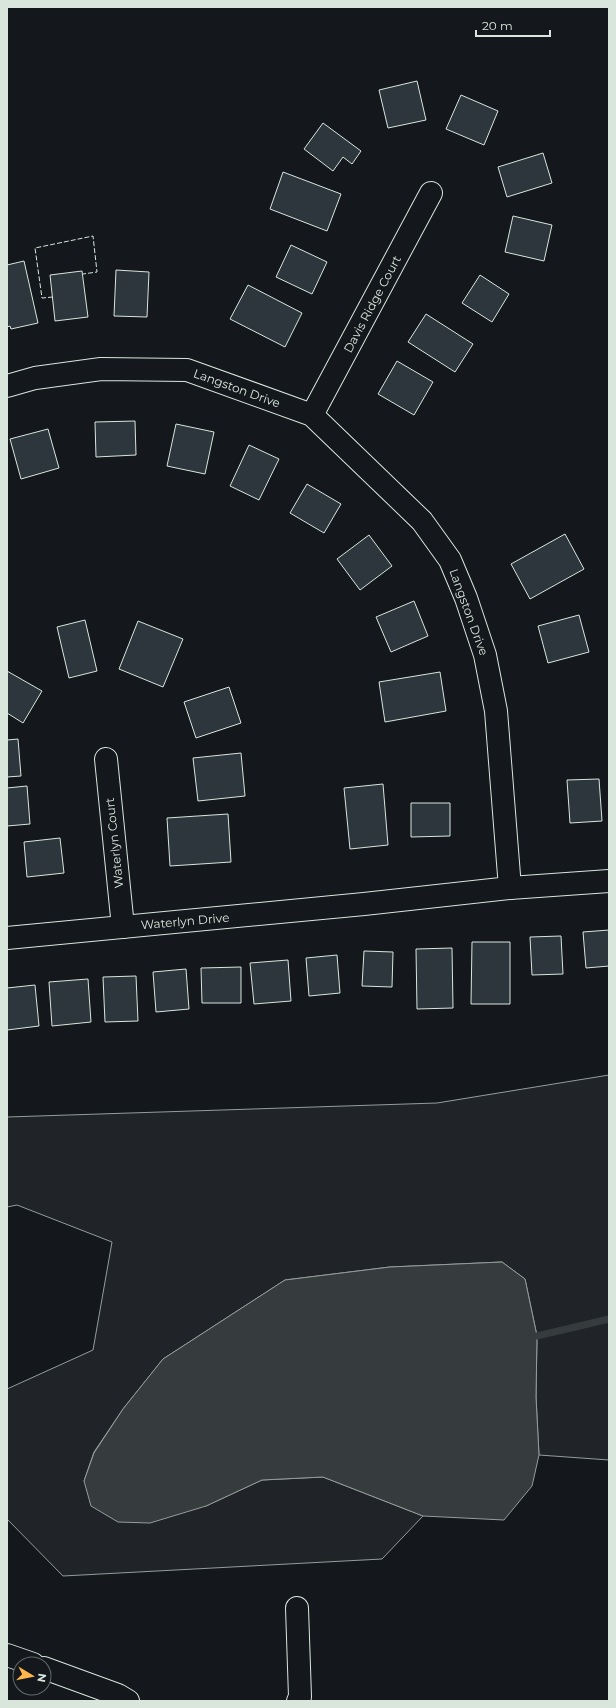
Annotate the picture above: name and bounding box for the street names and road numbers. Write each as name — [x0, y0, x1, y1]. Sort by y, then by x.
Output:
street label: Davis Ridge Court — [340, 253, 404, 355]
street label: Langston Drive — [192, 365, 282, 411]
street label: Langston Drive — [446, 567, 492, 657]
street label: Waterlyn Court — [102, 797, 126, 889]
street label: Waterlyn Drive — [140, 910, 230, 932]

